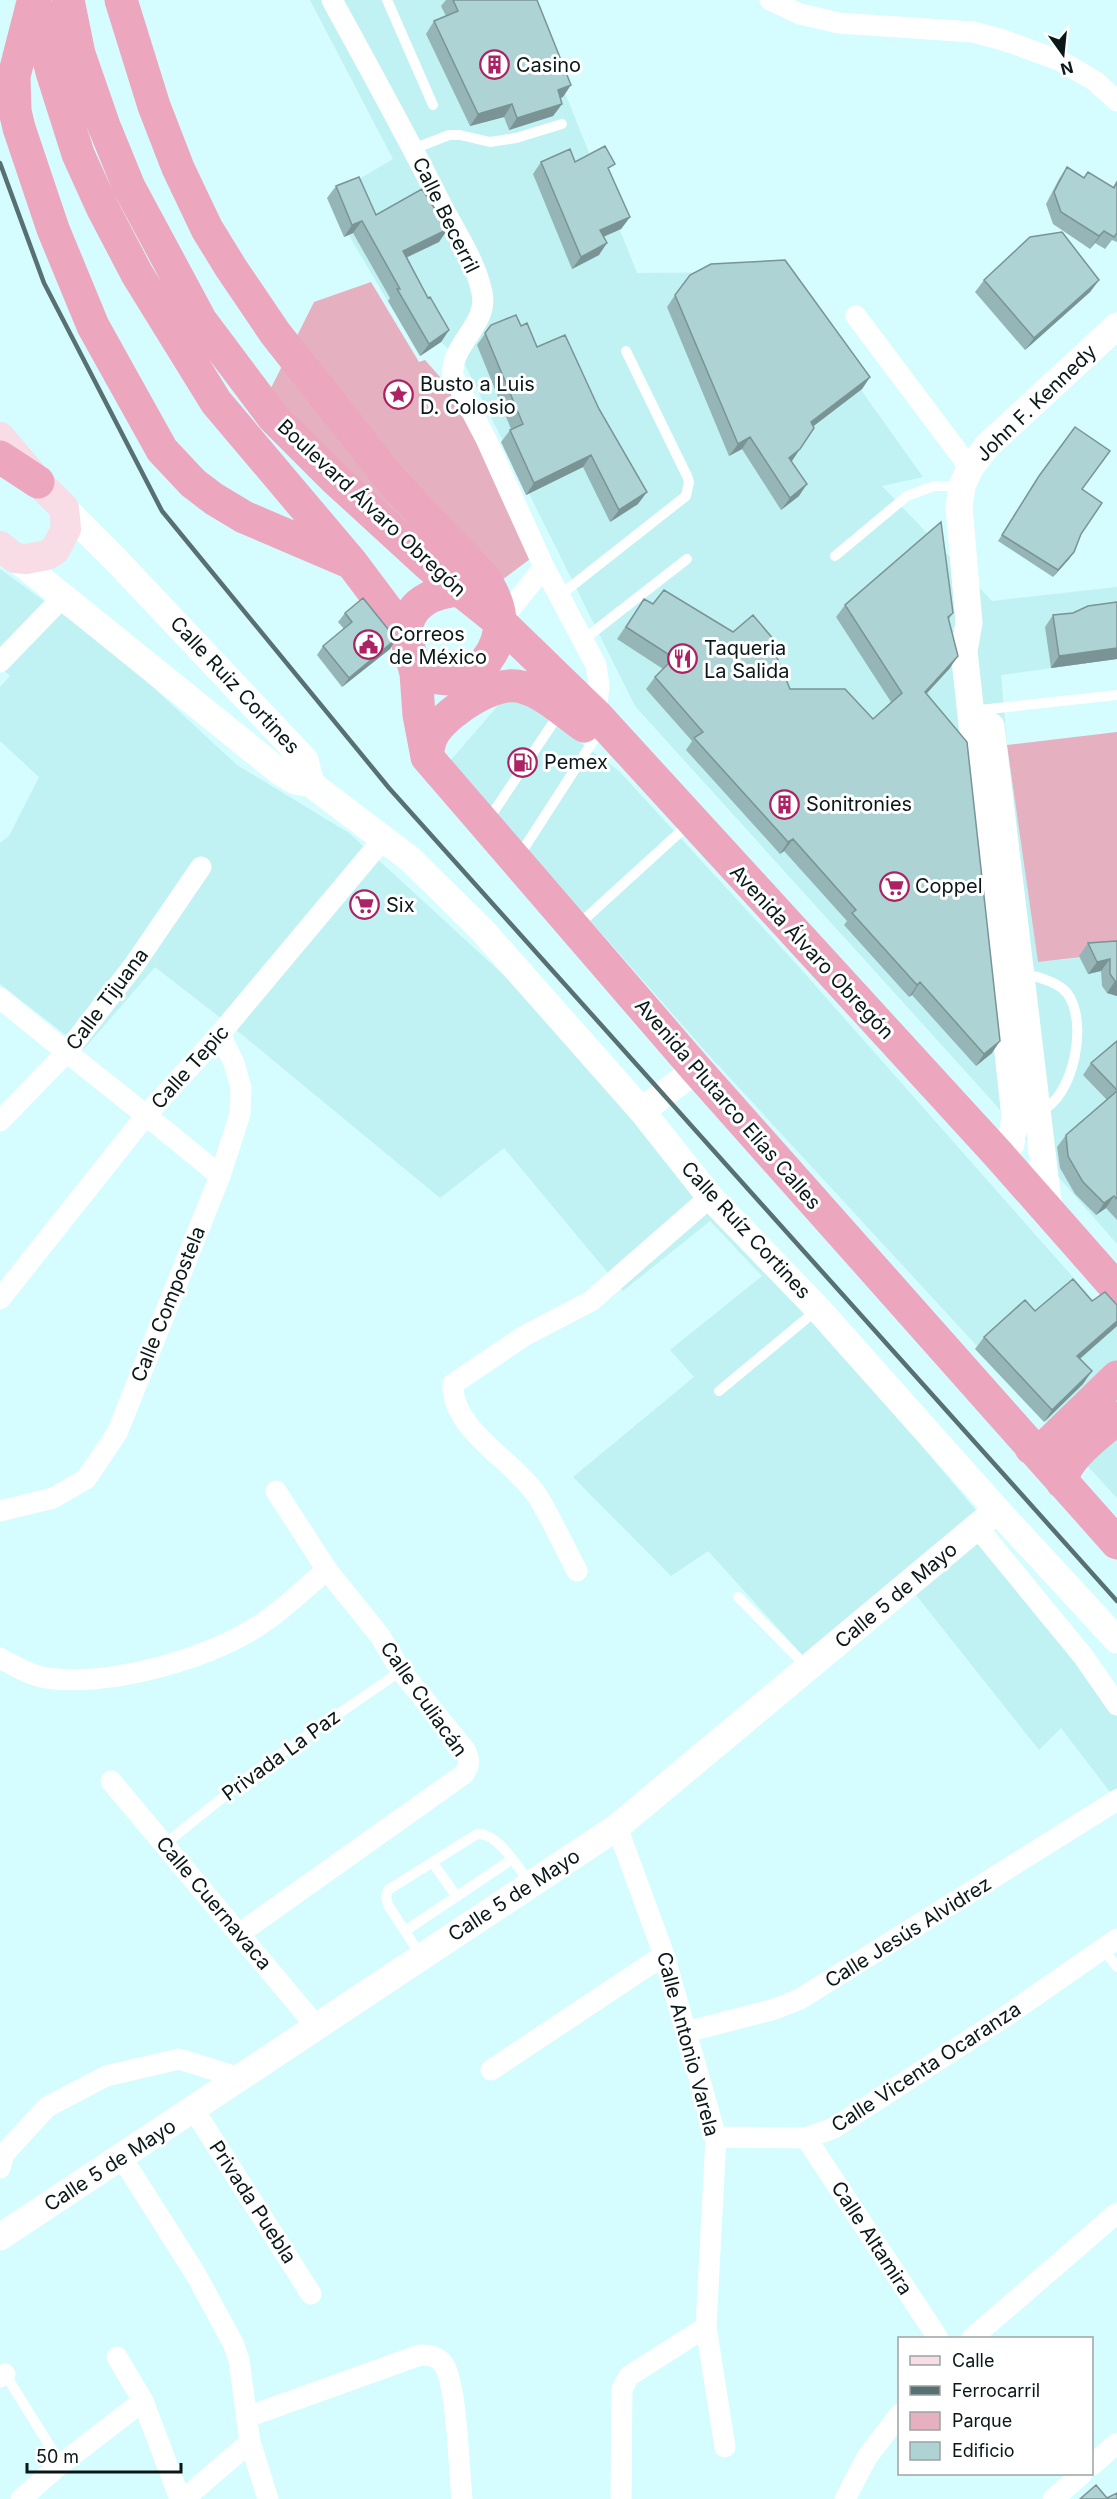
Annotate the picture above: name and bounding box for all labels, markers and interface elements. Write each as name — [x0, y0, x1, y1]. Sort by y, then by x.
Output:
north arrow — [1033, 24, 1093, 84]
building icon: Casino — [479, 49, 511, 81]
place label: Casino — [516, 53, 581, 77]
text: N — [1058, 57, 1075, 80]
street label: Calle Becerril — [408, 153, 484, 277]
street label: John F. Kennedy — [971, 339, 1101, 467]
place label: Busto a Luis D. Colosio — [420, 372, 535, 419]
place icon: Busto a Luis D. Colosio — [383, 379, 415, 411]
street label: Boulevard Álvaro Obregón — [273, 414, 472, 602]
street label: Calle Ruiz Cortines — [165, 611, 305, 759]
place label: Correos de México — [389, 622, 487, 669]
public building icon: Correos de México — [352, 629, 384, 661]
place label: Taqueria La Salida — [704, 636, 789, 683]
restaurant icon: Taqueria La Salida — [667, 643, 699, 675]
fuel station icon: Pemex — [507, 746, 539, 778]
place label: Pemex — [544, 750, 608, 774]
building icon: Sonitronies — [769, 788, 801, 820]
place label: Sonitronies — [806, 792, 912, 816]
street label: Avenida Álvaro Obregón — [725, 859, 900, 1044]
supermarket icon: Coppel — [878, 870, 910, 902]
place label: Coppel — [915, 874, 983, 898]
supermarket icon: Six — [349, 889, 381, 921]
place label: Six — [386, 893, 415, 917]
street label: Calle Tijuana — [61, 943, 153, 1055]
street label: Avenida Plutarco Elías Calles — [630, 994, 826, 1214]
street label: Calle Tepic — [146, 1020, 234, 1114]
street label: Calle Ruíz Cortines — [676, 1156, 816, 1304]
street label: Calle Compostela — [126, 1223, 210, 1385]
street label: Calle 5 de Mayo — [830, 1537, 962, 1653]
street label: Calle Culiacán — [375, 1637, 473, 1761]
street label: Privada La Paz — [217, 1704, 345, 1806]
street label: Calle Cuernavaca — [151, 1831, 277, 1975]
street label: Calle 5 de Mayo — [444, 1844, 584, 1946]
street label: Calle Jesús Alvidrez — [821, 1871, 995, 1993]
street label: Calle Antonio Varela — [652, 1949, 724, 2139]
street label: Calle Vicenta Ocaranza — [827, 1997, 1025, 2137]
street label: Calle 5 de Mayo — [40, 2114, 180, 2216]
street label: Privada Puebla — [204, 2136, 302, 2268]
street label: Calle Altamira — [826, 2177, 918, 2299]
legend — [898, 2337, 1093, 2475]
text: Calle — [952, 2350, 994, 2371]
text: Ferrocarril — [952, 2380, 1040, 2401]
text: Parque — [952, 2410, 1012, 2431]
scale bar — [27, 2436, 182, 2474]
text: Edificio — [952, 2440, 1015, 2461]
text: 50 m — [36, 2446, 79, 2467]

